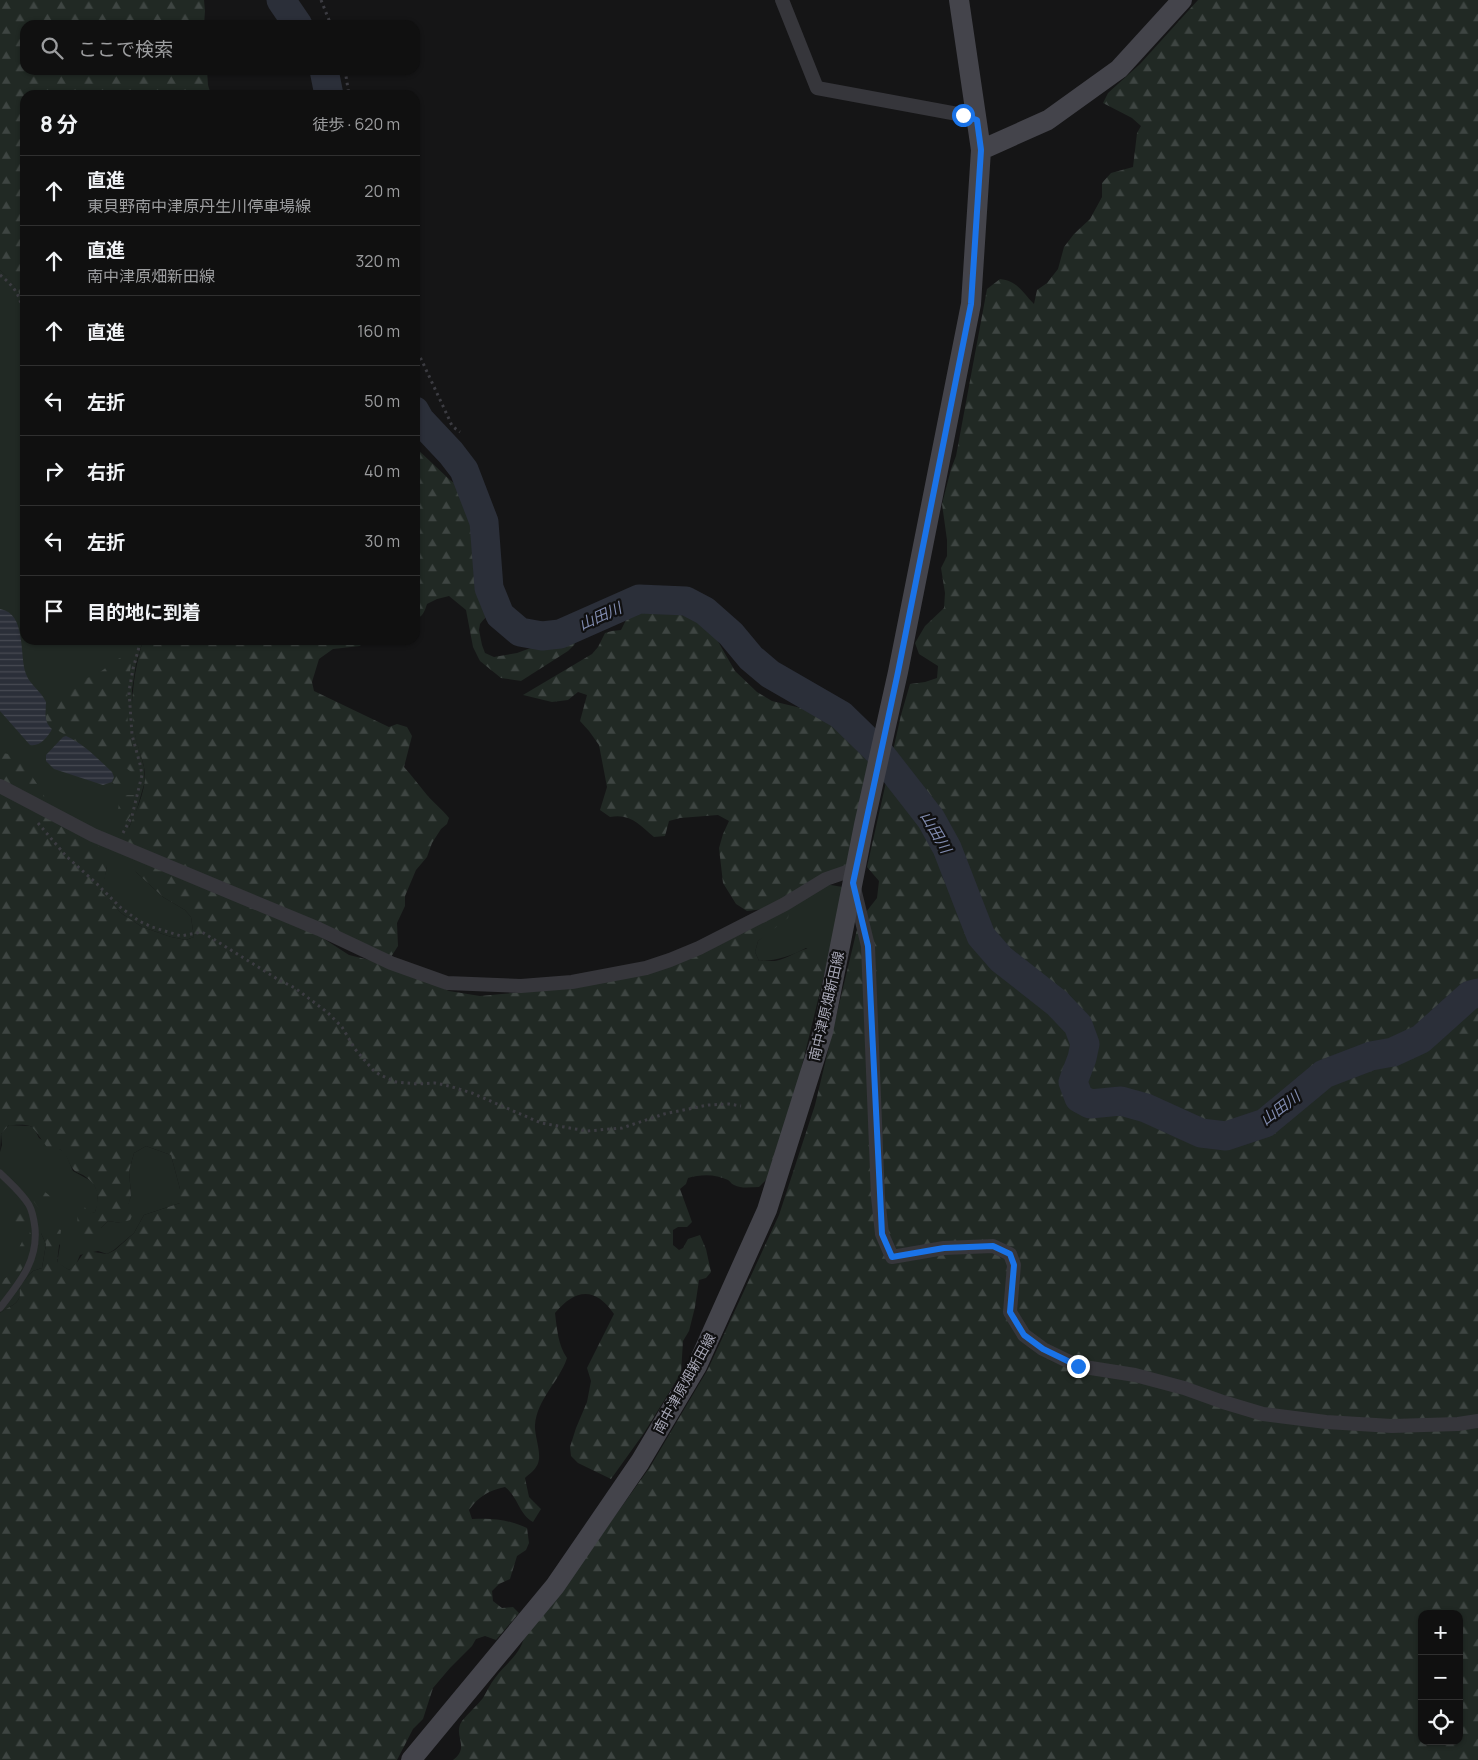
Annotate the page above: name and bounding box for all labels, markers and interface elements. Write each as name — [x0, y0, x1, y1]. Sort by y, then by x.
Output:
search box — [20, 20, 420, 75]
icon: search — [38, 34, 66, 62]
text: ここで検索 — [78, 36, 173, 62]
route start — [952, 104, 975, 127]
text: 8 分 — [40, 110, 78, 138]
text: 徒歩 · 620 m — [312, 113, 400, 135]
text: 直進 — [87, 167, 125, 193]
icon: ahead — [40, 177, 68, 205]
text: 20 m — [364, 180, 400, 202]
text: 東貝野南中津原丹生川停車場線 — [87, 195, 311, 217]
text: 直進 — [87, 237, 125, 263]
icon: ahead — [40, 247, 68, 275]
text: 320 m — [356, 250, 400, 272]
text: 南中津原畑新田線 — [87, 265, 215, 287]
icon: ahead — [40, 317, 68, 345]
text: 直進 — [87, 319, 125, 345]
text: 160 m — [357, 320, 400, 342]
icon: left — [40, 387, 68, 415]
text: 左折 — [87, 389, 125, 415]
text: 50 m — [364, 390, 400, 412]
icon: right — [40, 457, 68, 485]
text: 右折 — [87, 459, 125, 485]
text: 40 m — [364, 460, 400, 482]
icon: left — [40, 527, 68, 555]
text: 左折 — [87, 529, 125, 555]
text: 30 m — [365, 530, 400, 552]
water label: 山田川 — [575, 596, 627, 635]
icon: arrive — [40, 597, 68, 625]
text: 目的地に到着 — [87, 599, 201, 625]
water label: 山田川 — [916, 807, 957, 858]
street label: 南中津原畑新田線 — [804, 949, 848, 1063]
water label: 山田川 — [1256, 1085, 1306, 1130]
street label: 南中津原畑新田線 — [649, 1329, 719, 1437]
route end — [1067, 1355, 1090, 1378]
map controls — [1418, 1610, 1463, 1745]
button: + — [1418, 1610, 1463, 1655]
button: − — [1418, 1655, 1463, 1700]
button: locate — [1418, 1700, 1463, 1745]

